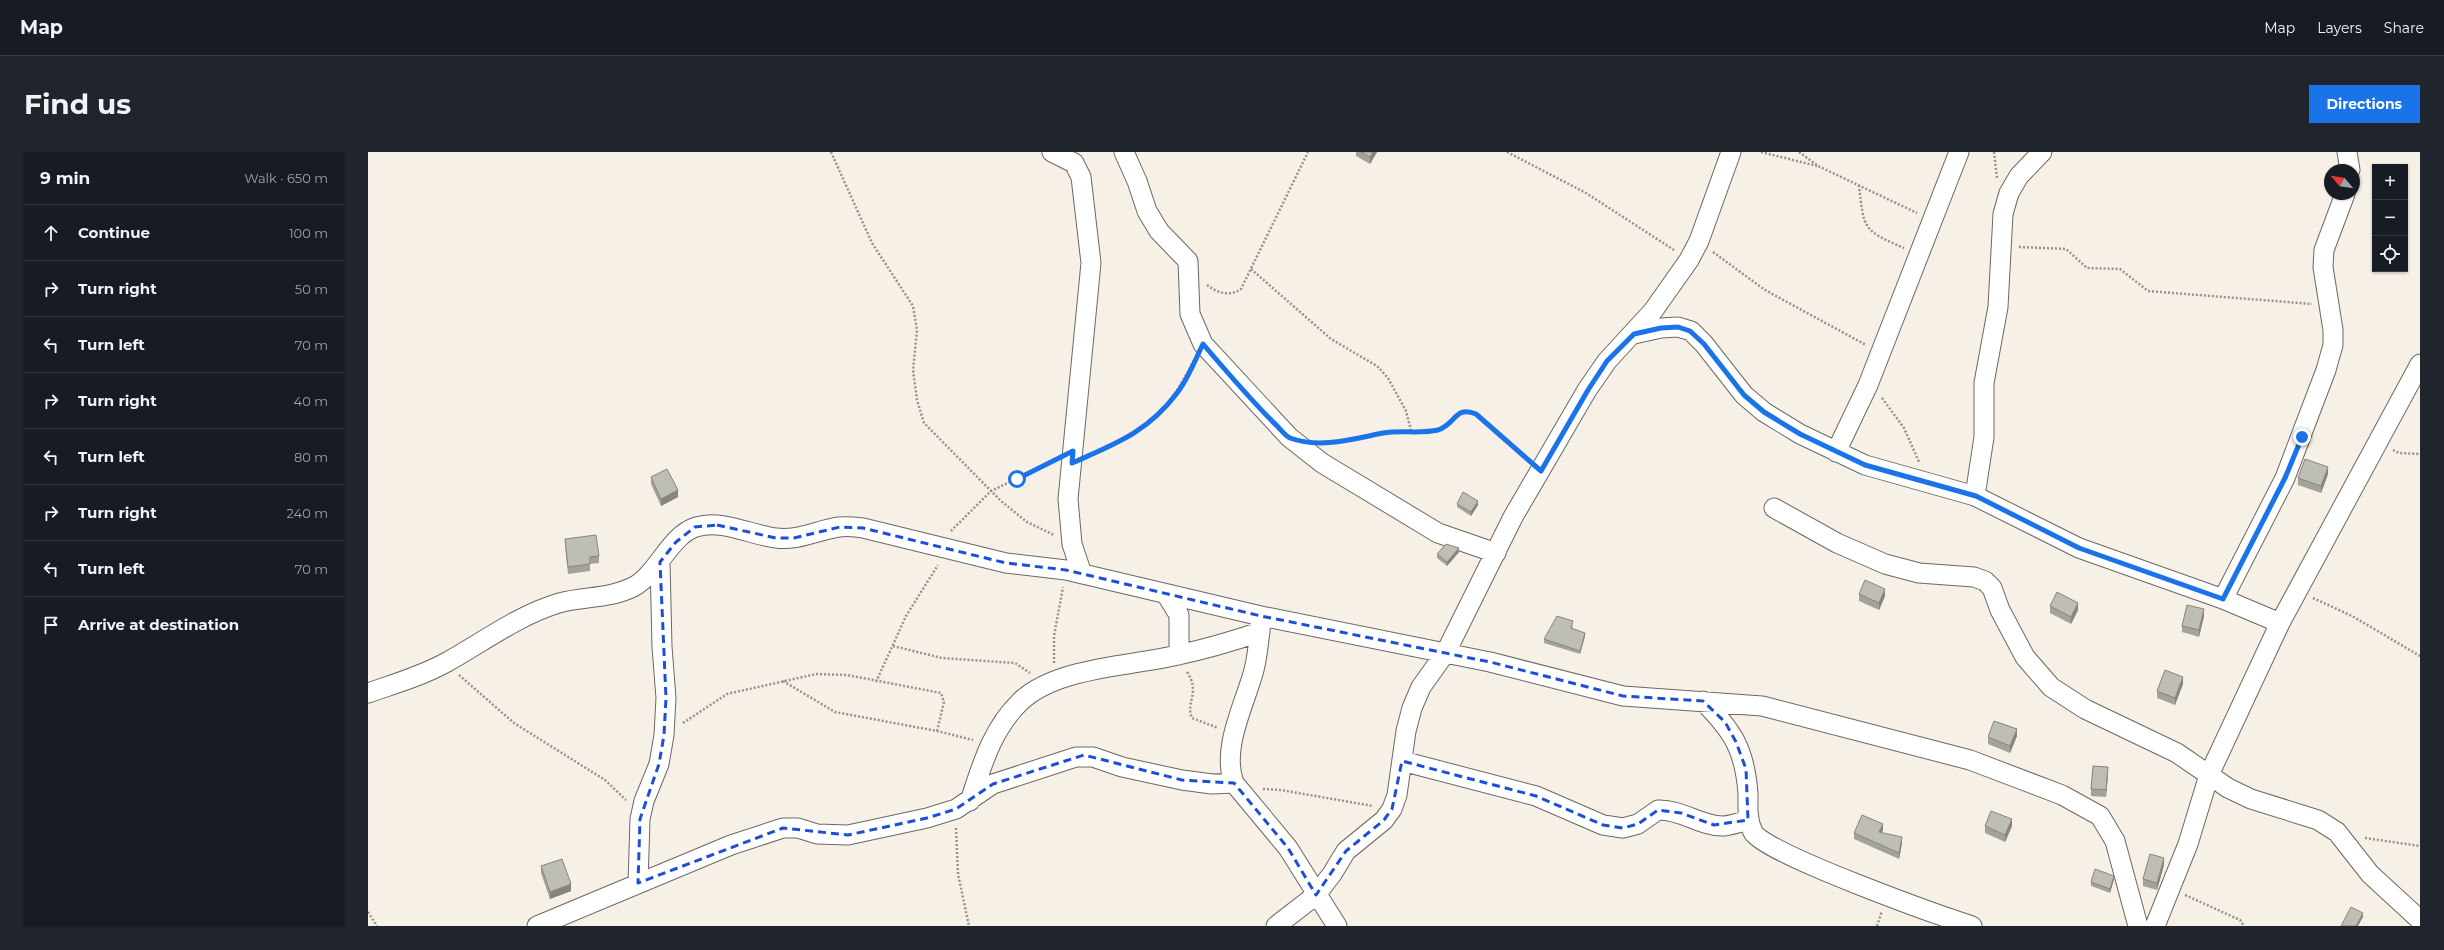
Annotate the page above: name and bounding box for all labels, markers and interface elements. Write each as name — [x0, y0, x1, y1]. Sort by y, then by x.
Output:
text: Map — [20, 16, 63, 39]
text: Map — [2264, 19, 2295, 37]
text: Layers — [2317, 19, 2362, 37]
text: Share — [2384, 19, 2424, 37]
button: Directions — [2309, 85, 2420, 123]
text: Find us — [24, 87, 131, 121]
north arrow — [2324, 164, 2360, 200]
map controls — [2372, 164, 2408, 272]
button: + — [2372, 164, 2408, 200]
text: 9 min — [40, 168, 90, 188]
text: Walk · 650 m — [244, 170, 328, 186]
button: − — [2372, 200, 2408, 236]
icon: ahead — [40, 222, 62, 244]
text: Continue — [78, 223, 150, 242]
text: 100 m — [289, 225, 328, 241]
button: locate — [2372, 236, 2408, 272]
icon: right — [40, 278, 62, 300]
text: Turn right — [78, 279, 157, 298]
text: 50 m — [295, 281, 328, 297]
icon: left — [40, 334, 62, 356]
text: Turn left — [78, 335, 145, 354]
text: 70 m — [295, 337, 328, 353]
icon: right — [40, 390, 62, 412]
text: Turn right — [78, 391, 157, 410]
text: 40 m — [294, 393, 328, 409]
route end — [2293, 428, 2311, 446]
icon: left — [40, 446, 62, 468]
text: Turn left — [78, 447, 145, 466]
text: 80 m — [294, 449, 328, 465]
route start — [1008, 470, 1026, 488]
icon: right — [40, 502, 62, 524]
text: Turn right — [78, 503, 157, 522]
text: 240 m — [287, 505, 328, 521]
icon: left — [40, 558, 62, 580]
text: Turn left — [78, 559, 145, 578]
text: 70 m — [295, 561, 328, 577]
icon: arrive — [40, 614, 62, 636]
text: Arrive at destination — [78, 615, 239, 634]

